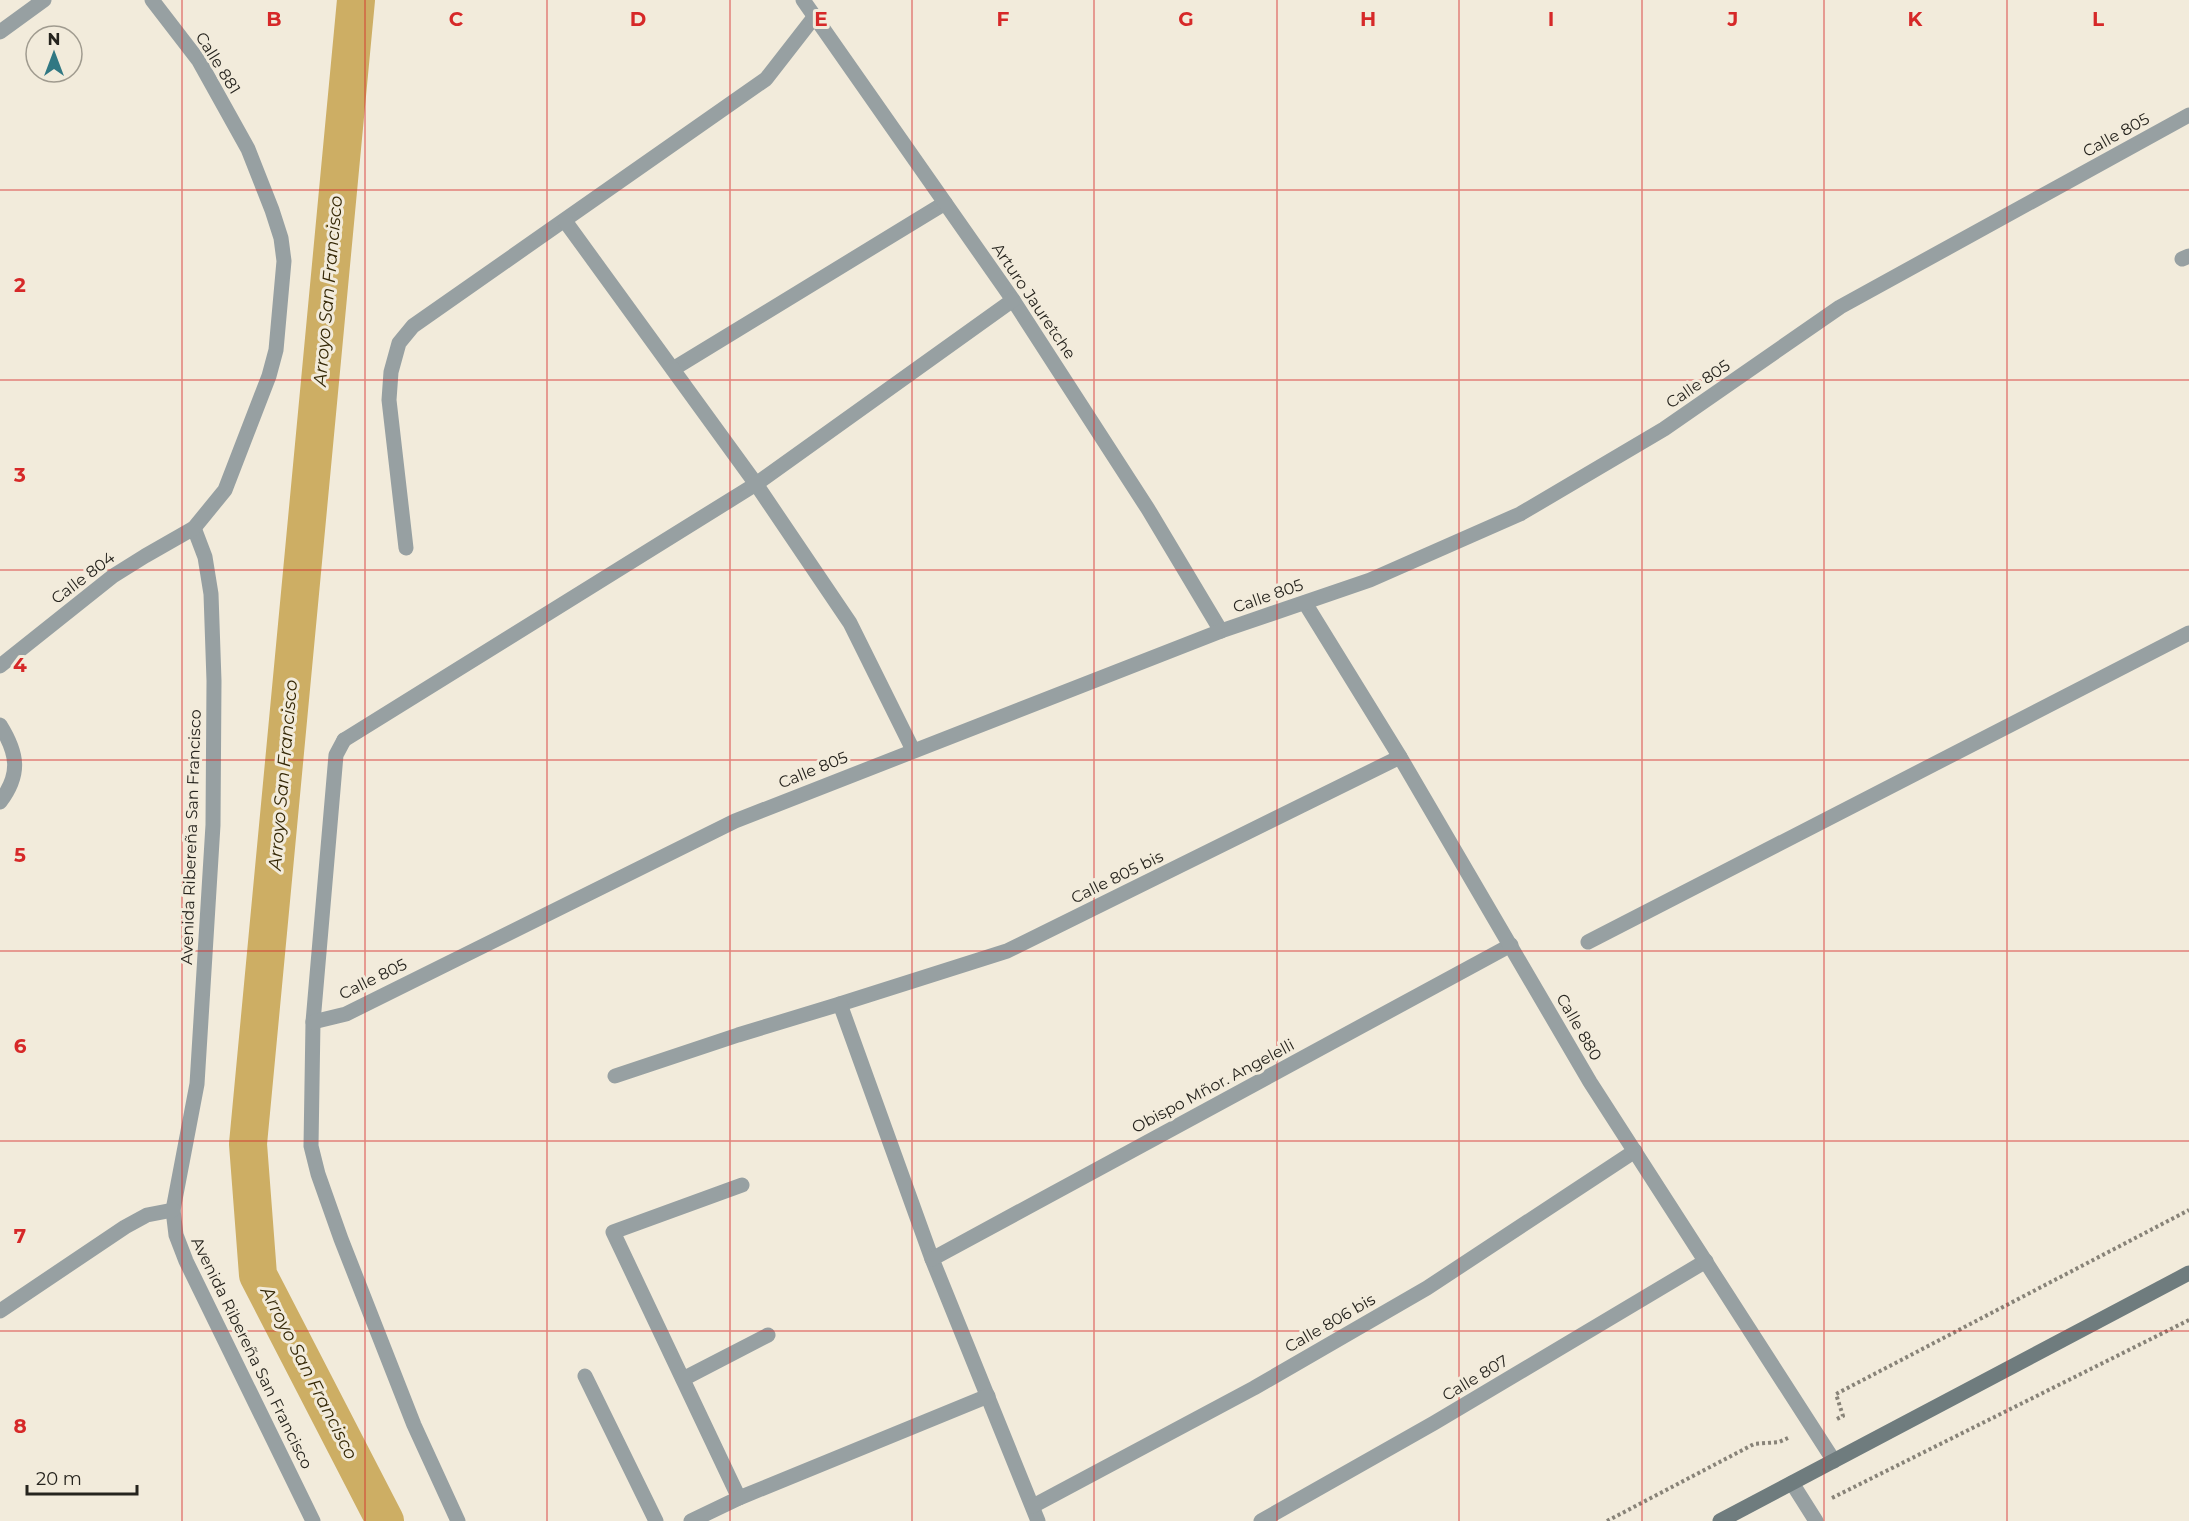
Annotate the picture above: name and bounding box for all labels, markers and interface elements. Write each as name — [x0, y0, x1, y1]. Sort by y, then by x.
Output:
text: B — [266, 7, 282, 31]
text: C — [449, 7, 464, 31]
text: D — [630, 7, 646, 31]
text: E — [814, 7, 828, 31]
text: F — [997, 7, 1010, 31]
text: G — [1178, 7, 1194, 31]
text: H — [1360, 7, 1376, 31]
text: I — [1548, 7, 1554, 31]
text: J — [1727, 7, 1738, 31]
text: K — [1908, 7, 1924, 31]
text: L — [2092, 7, 2104, 31]
north arrow — [24, 24, 84, 84]
street label: Calle 881 — [192, 29, 244, 97]
text: N — [48, 30, 60, 49]
street label: Calle 805 — [2079, 109, 2153, 161]
water label: Arroyo San Francisco — [309, 195, 347, 388]
street label: Arturo Jauretche — [988, 240, 1080, 362]
text: 2 — [14, 273, 26, 297]
street label: Calle 805 — [1662, 356, 1734, 412]
text: 3 — [13, 463, 26, 487]
street label: Calle 804 — [48, 548, 119, 608]
street label: Calle 805 — [1230, 575, 1306, 617]
text: 4 — [13, 653, 27, 677]
water label: Arroyo San Francisco — [264, 679, 302, 872]
street label: Avenida Ribereña San Francisco — [177, 709, 205, 965]
street label: Calle 805 — [776, 748, 850, 792]
text: 5 — [14, 843, 26, 867]
street label: Calle 805 bis — [1068, 846, 1166, 907]
street label: Calle 805 — [336, 954, 410, 1004]
street label: Calle 880 — [1552, 990, 1606, 1064]
text: 6 — [14, 1034, 27, 1058]
street label: Obispo Mñor. Angelelli — [1129, 1035, 1297, 1137]
text: 7 — [14, 1224, 26, 1248]
street label: Avenida Ribereña San Francisco — [187, 1234, 317, 1472]
water label: Arroyo San Francisco — [255, 1282, 362, 1463]
street label: Calle 806 bis — [1282, 1289, 1379, 1356]
street label: Calle 807 — [1439, 1351, 1511, 1405]
text: 8 — [13, 1414, 27, 1438]
scale bar — [27, 1458, 136, 1496]
text: 20 m — [36, 1468, 82, 1490]

